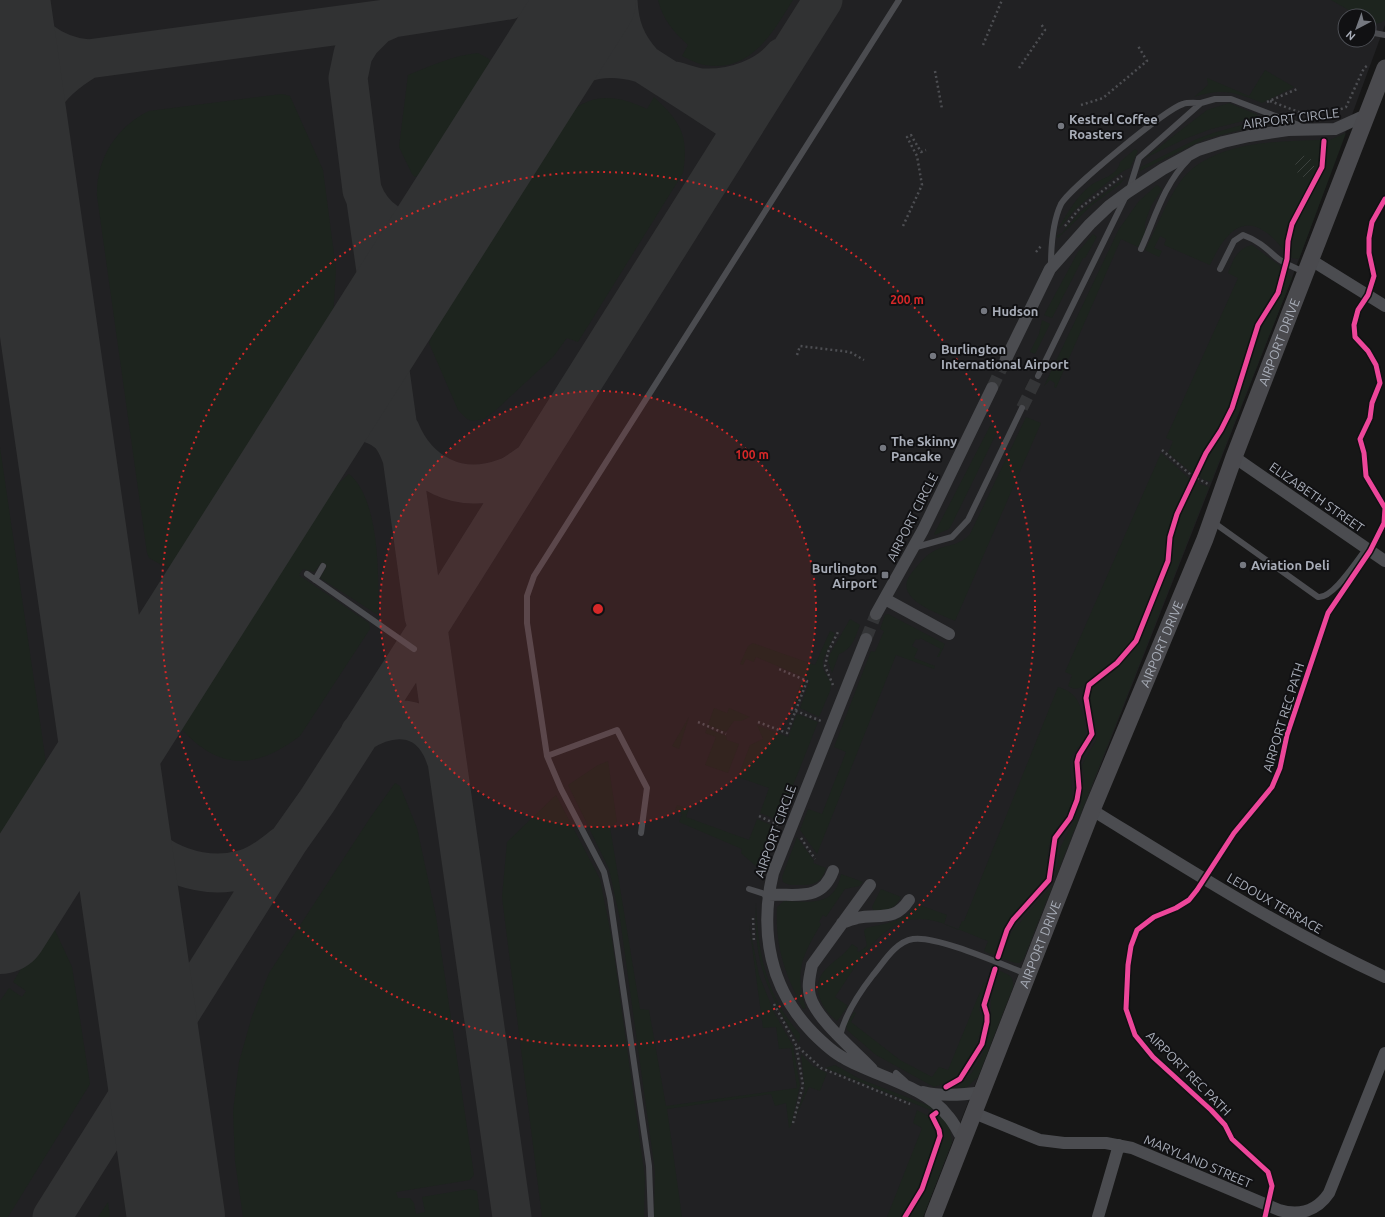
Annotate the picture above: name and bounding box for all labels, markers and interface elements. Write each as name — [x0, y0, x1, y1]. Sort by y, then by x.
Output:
north arrow — [1337, 8, 1377, 48]
text: N — [1343, 28, 1357, 43]
street label: AIRPORT CIRCLE — [1242, 105, 1340, 131]
place label: Kestrel Coffee Roasters — [1069, 112, 1158, 141]
marker: Kestrel Coffee Roasters — [1056, 121, 1066, 131]
text: 200 m — [890, 293, 924, 306]
street label: AIRPORT DRIVE — [1255, 296, 1302, 387]
place label: Hudson — [992, 304, 1038, 318]
marker: Hudson — [979, 306, 989, 316]
place label: Burlington International Airport — [941, 342, 1069, 371]
marker: Burlington International Airport — [928, 351, 938, 361]
place label: The Skinny Pancake — [891, 434, 957, 463]
marker: The Skinny Pancake — [878, 443, 888, 453]
text: 100 m — [735, 448, 769, 461]
street label: ELIZABETH STREET — [1267, 459, 1367, 535]
street label: AIRPORT CIRCLE — [884, 470, 940, 564]
place label: Aviation Deli — [1251, 558, 1330, 572]
marker: Aviation Deli — [1238, 560, 1248, 570]
place label: Burlington Airport — [812, 561, 877, 590]
marker: Burlington Airport — [880, 570, 890, 580]
street label: AIRPORT DRIVE — [1137, 599, 1186, 689]
centre of rings — [591, 602, 605, 616]
street label: AIRPORT REC PATH — [1260, 661, 1306, 773]
street label: AIRPORT CIRCLE — [752, 783, 798, 879]
street label: LEDOUX TERRACE — [1225, 870, 1325, 936]
street label: AIRPORT DRIVE — [1016, 899, 1063, 990]
street label: AIRPORT REC PATH — [1144, 1028, 1234, 1118]
street label: MARYLAND STREET — [1142, 1132, 1254, 1190]

